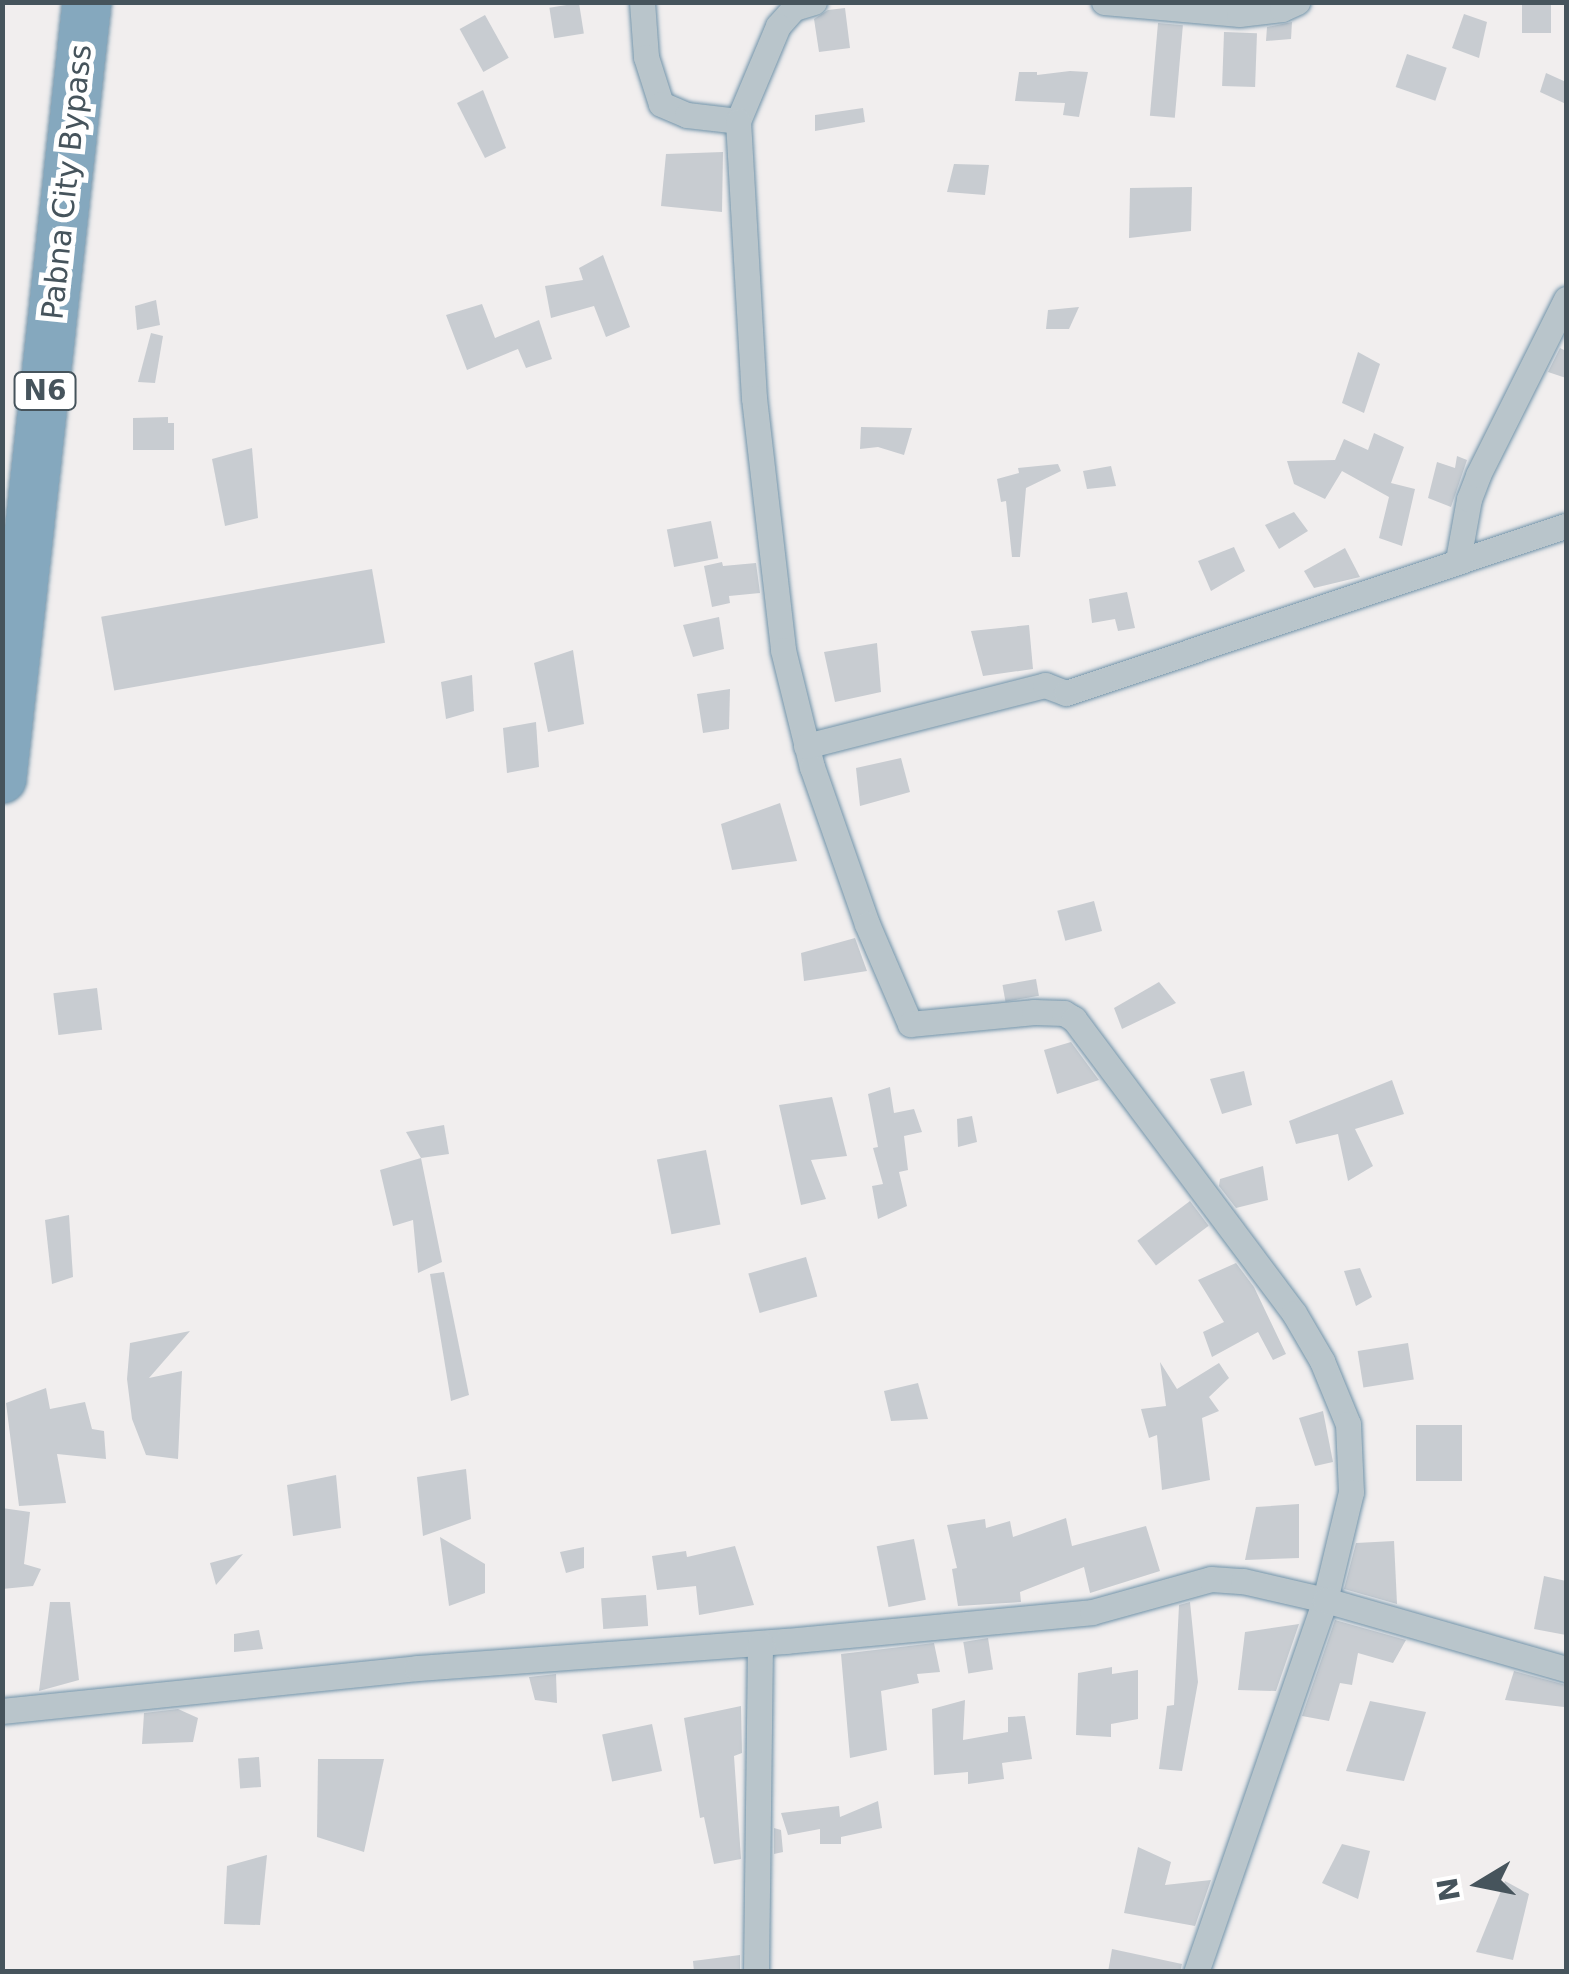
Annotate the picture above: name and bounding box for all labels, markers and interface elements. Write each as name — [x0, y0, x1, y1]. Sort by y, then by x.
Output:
street label: Pabna City Bypass — [35, 43, 99, 321]
road number: N6 — [12, 368, 78, 414]
north arrow — [1429, 1834, 1529, 1934]
text: N — [1431, 1875, 1467, 1904]

